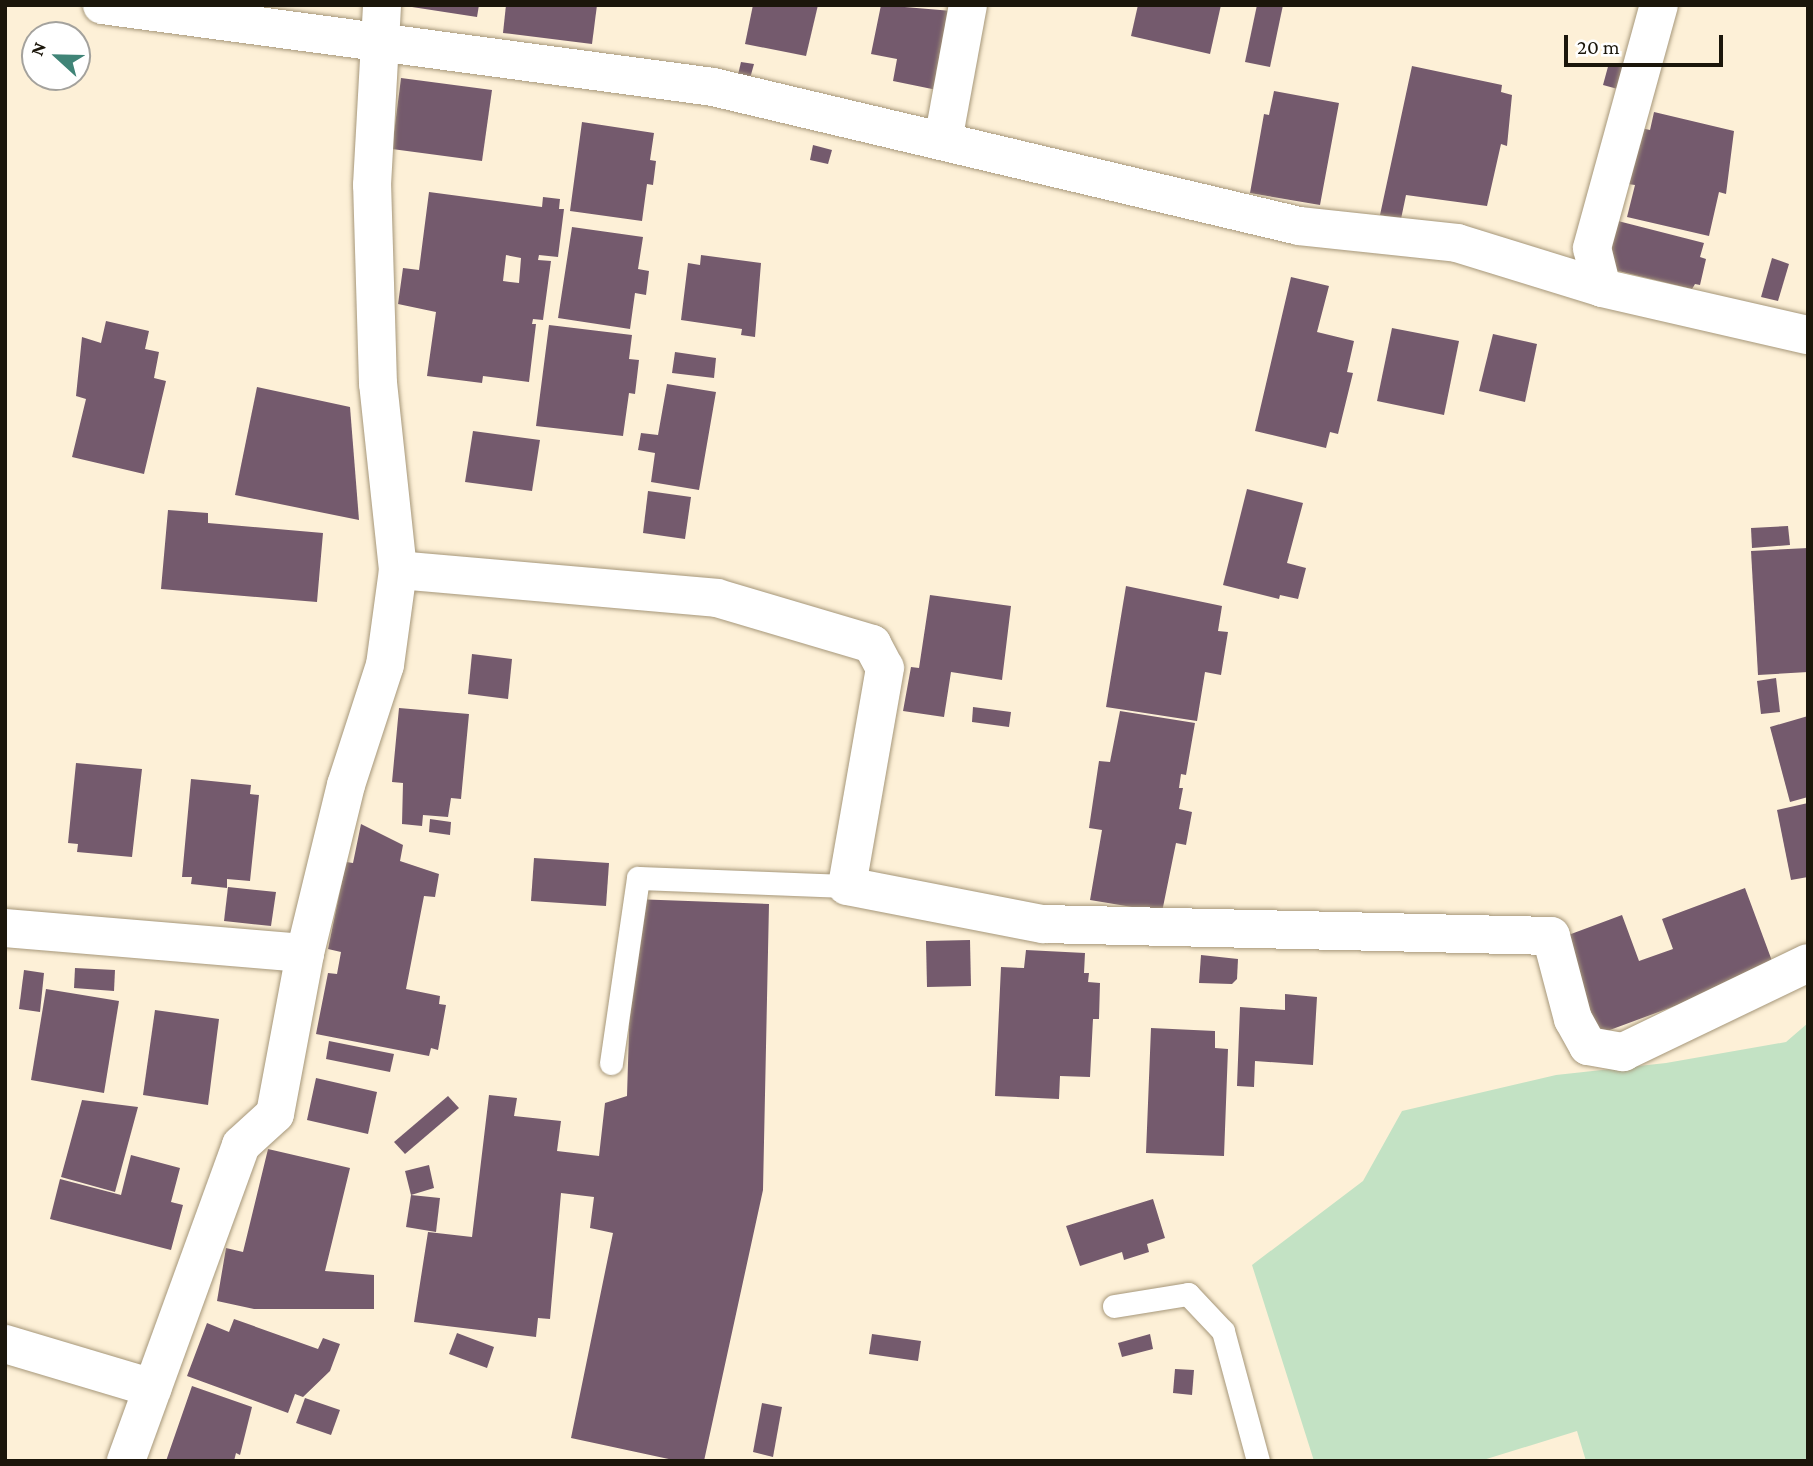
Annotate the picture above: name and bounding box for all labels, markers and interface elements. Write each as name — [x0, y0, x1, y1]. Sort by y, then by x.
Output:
north arrow — [21, 21, 91, 91]
scale bar — [1568, 21, 1727, 65]
text: 20 m — [1577, 35, 1620, 59]
text: N — [26, 39, 50, 59]

